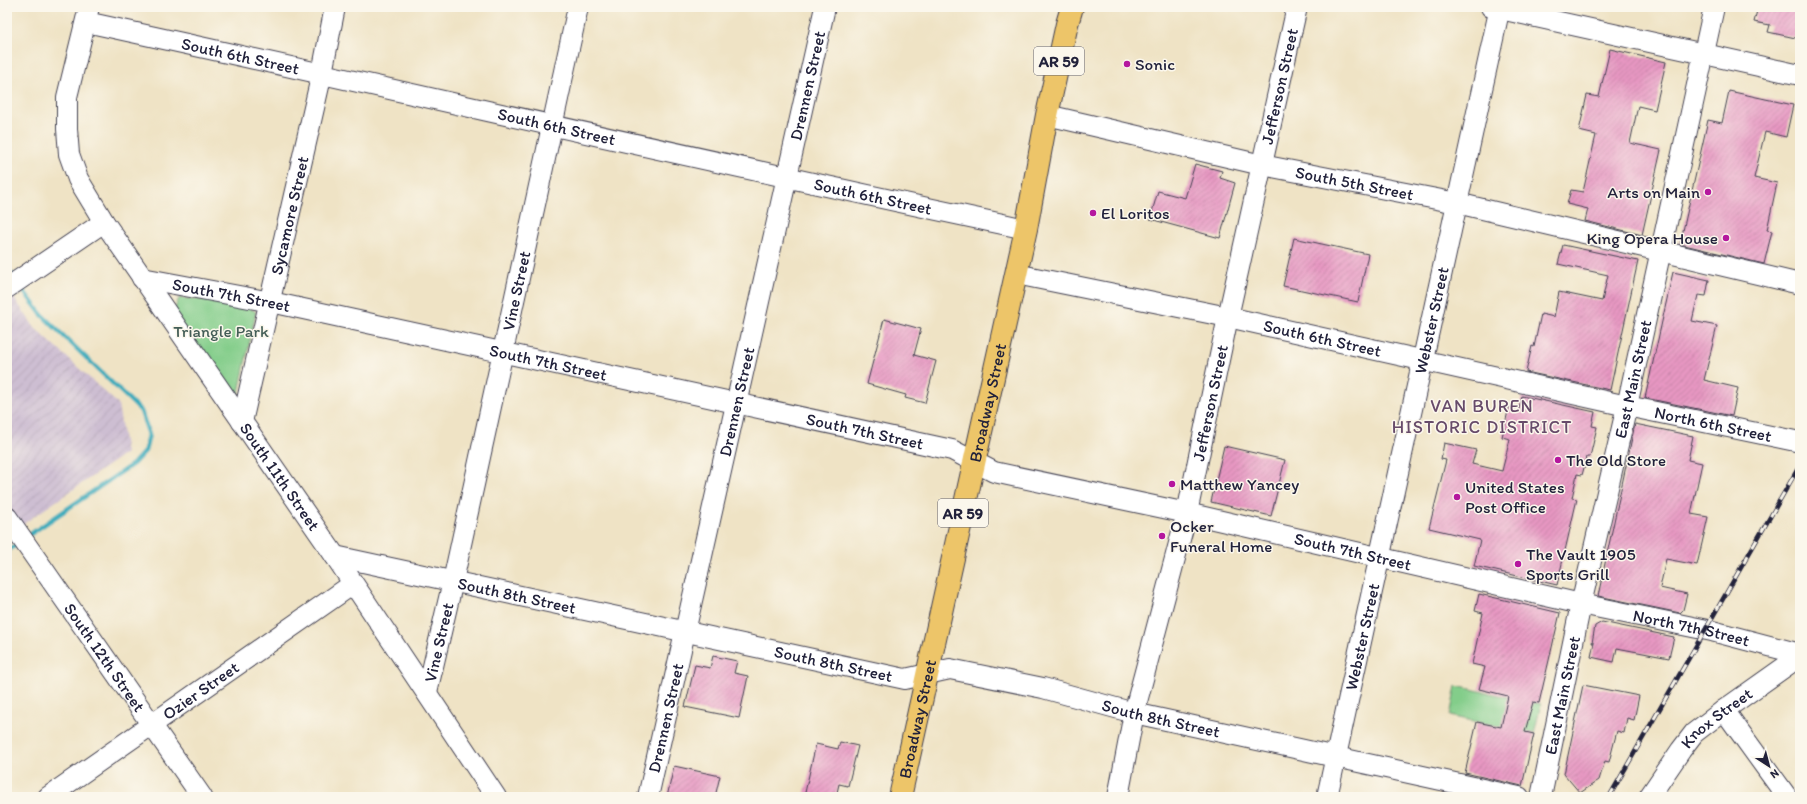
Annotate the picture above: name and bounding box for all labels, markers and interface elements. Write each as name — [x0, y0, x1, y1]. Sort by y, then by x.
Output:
street label: Jefferson Street — [1257, 26, 1302, 146]
street label: Drennen Street — [785, 29, 829, 142]
street label: South 6th Street — [180, 33, 301, 79]
road number: AR 59 — [1034, 47, 1084, 75]
place label: Sonic — [1135, 54, 1175, 74]
marker: Sonic — [1122, 59, 1132, 69]
street label: South 6th Street — [496, 103, 617, 149]
street label: Sycamore Street — [266, 154, 313, 277]
street label: South 5th Street — [1294, 162, 1415, 204]
street label: South 6th Street — [812, 174, 934, 219]
place label: Arts on Main — [1607, 182, 1700, 202]
marker: Arts on Main — [1703, 187, 1713, 197]
place label: El Loritos — [1101, 203, 1170, 223]
marker: El Loritos — [1088, 208, 1098, 218]
place label: King Opera House — [1586, 228, 1718, 248]
marker: King Opera House — [1721, 233, 1731, 243]
street label: Vine Street — [498, 249, 535, 333]
street label: Webster Street — [1410, 265, 1453, 376]
street label: South 7th Street — [171, 274, 292, 316]
street label: South 6th Street — [1262, 315, 1383, 361]
street label: East Main Street — [1610, 318, 1655, 440]
park label: Triangle Park — [173, 321, 269, 341]
street label: South 7th Street — [488, 340, 609, 385]
street label: Broadway Street — [965, 341, 1010, 464]
street label: Jefferson Street — [1188, 343, 1232, 463]
street label: Drennen Street — [715, 345, 759, 458]
district label: VAN BUREN HISTORIC DISTRICT — [1392, 395, 1572, 438]
street label: North 6th Street — [1653, 402, 1774, 446]
street label: South 7th Street — [804, 409, 925, 454]
street label: South 11th Street — [236, 419, 324, 534]
place label: The Old Store — [1566, 450, 1666, 470]
marker: The Old Store — [1553, 455, 1563, 465]
place label: Matthew Yancey — [1180, 474, 1299, 494]
place label: United States Post Office — [1465, 477, 1565, 517]
marker: Matthew Yancey — [1167, 479, 1177, 489]
marker: United States Post Office — [1452, 492, 1462, 502]
road number: AR 59 — [938, 499, 988, 527]
place label: Ocker Funeral Home — [1170, 516, 1272, 556]
street label: South 7th Street — [1292, 528, 1413, 574]
marker: Ocker Funeral Home — [1157, 531, 1167, 541]
place label: The Vault 1905 Sports Grill — [1526, 544, 1636, 584]
marker: The Vault 1905 Sports Grill — [1513, 559, 1523, 569]
street label: South 8th Street — [456, 573, 578, 618]
street label: Webster Street — [1341, 581, 1384, 692]
street label: South 12th Street — [60, 599, 150, 716]
street label: Vine Street — [420, 600, 458, 684]
street label: North 7th Street — [1631, 605, 1752, 651]
street label: East Main Street — [1540, 634, 1584, 756]
street label: South 8th Street — [773, 641, 895, 686]
street label: Ozier Street — [159, 657, 243, 724]
street label: Broadway Street — [894, 657, 940, 780]
street label: Drennen Street — [644, 661, 688, 775]
street label: Knox Street — [1676, 683, 1756, 752]
street label: South 8th Street — [1100, 695, 1222, 741]
north arrow — [1749, 746, 1789, 786]
text: N — [1768, 766, 1781, 781]

